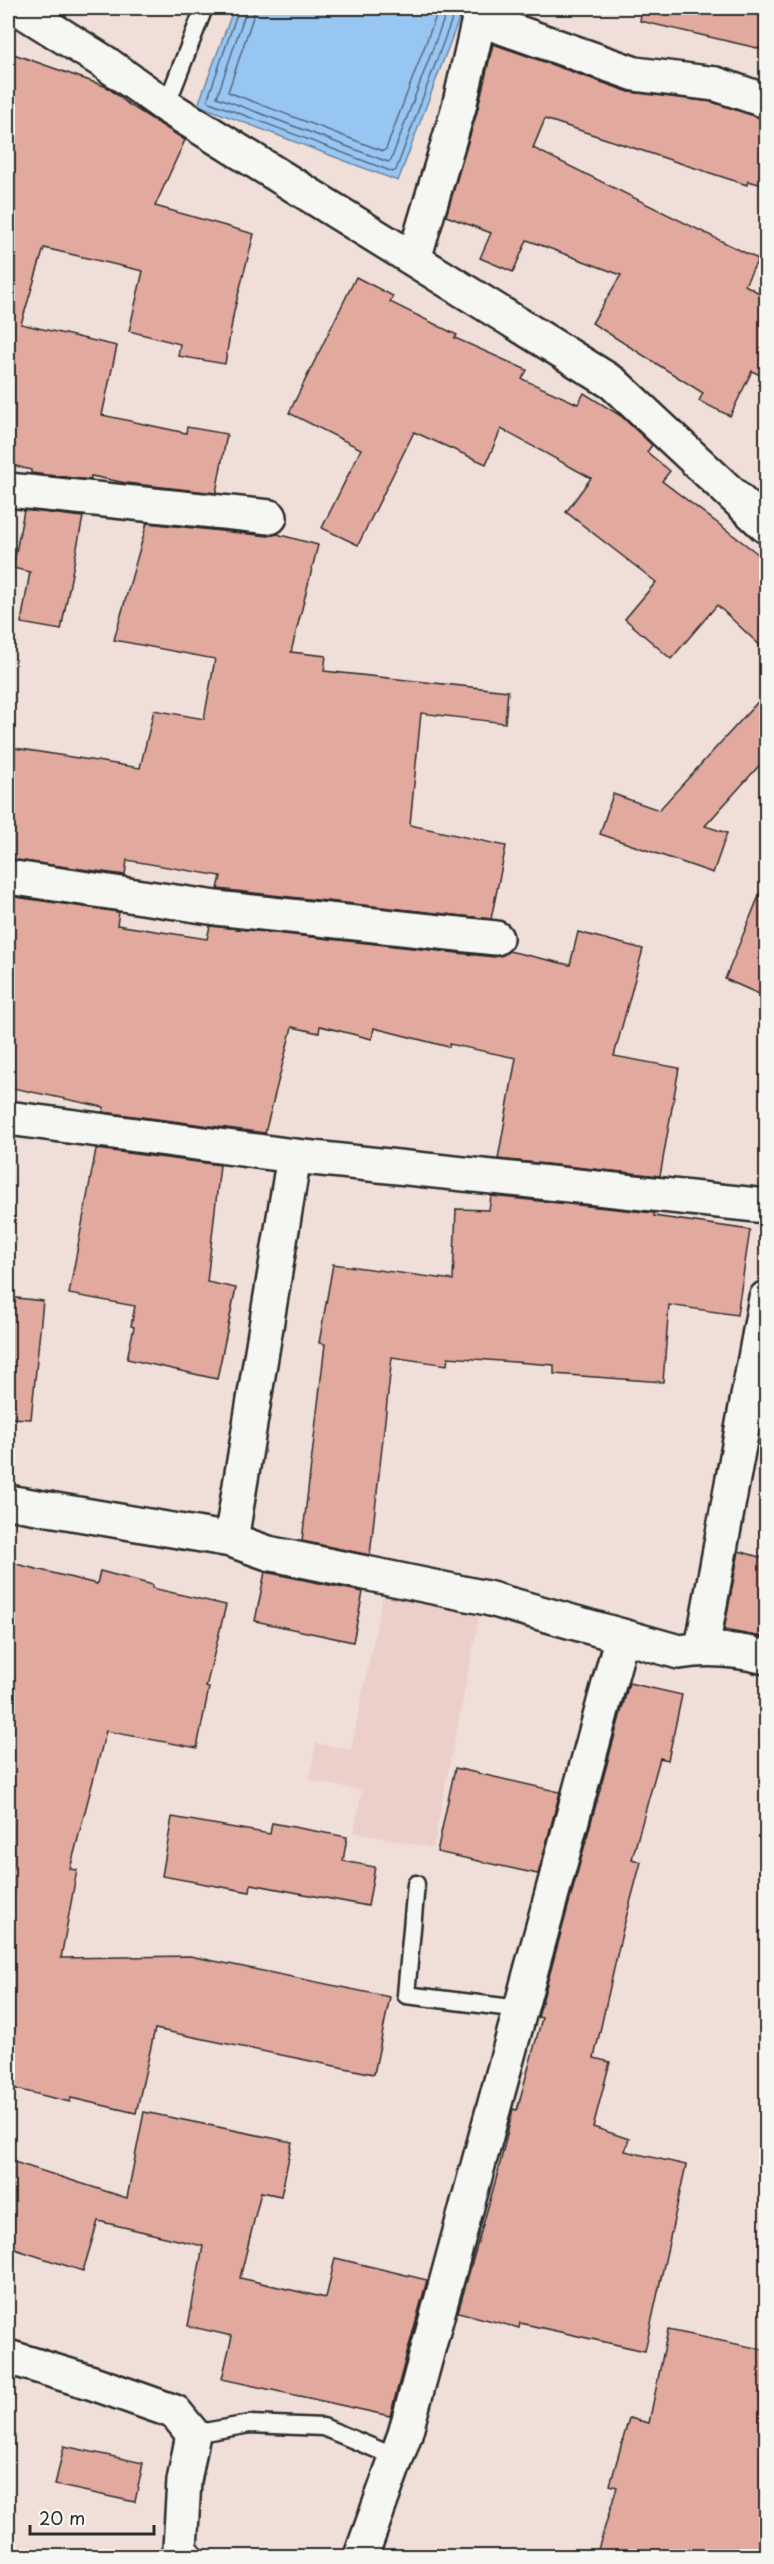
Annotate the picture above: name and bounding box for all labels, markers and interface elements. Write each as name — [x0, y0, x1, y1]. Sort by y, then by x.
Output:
scale bar — [30, 2498, 154, 2536]
text: 20 m — [39, 2504, 85, 2531]

